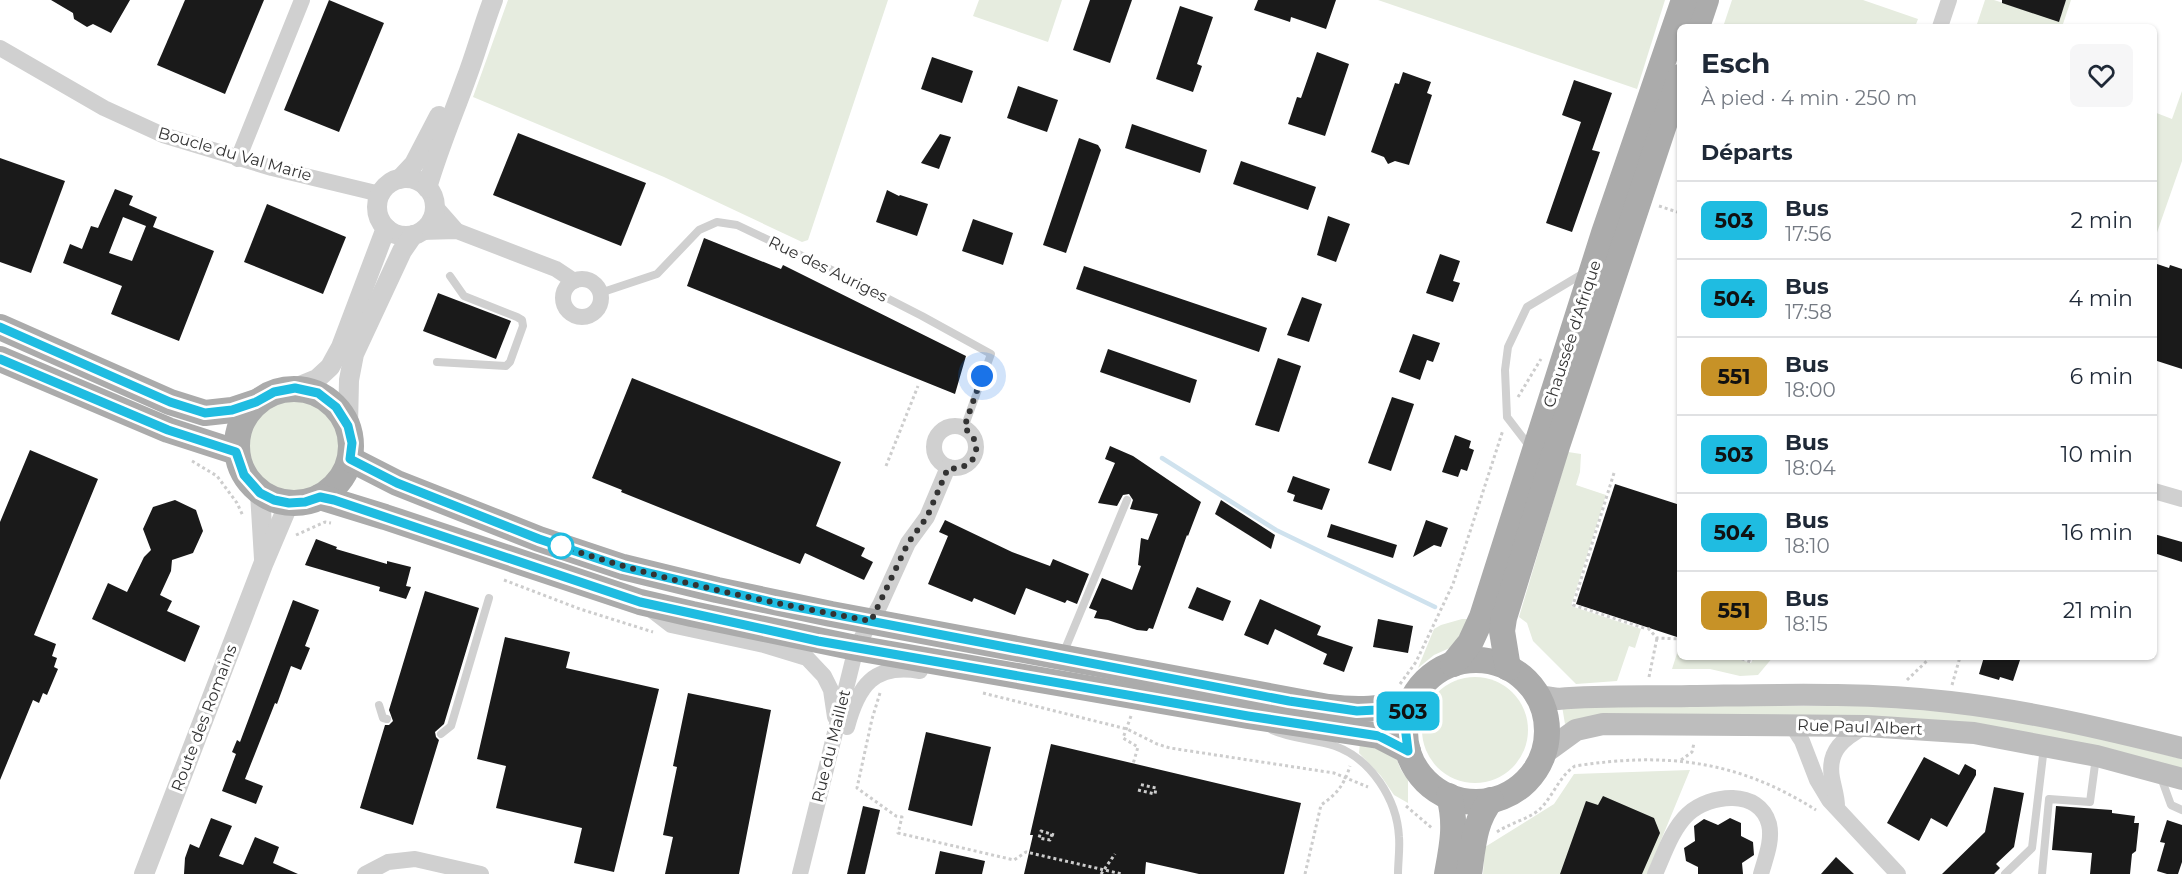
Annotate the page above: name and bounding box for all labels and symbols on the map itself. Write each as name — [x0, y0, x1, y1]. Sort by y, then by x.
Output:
street label: Boucle du Val Marie — [156, 123, 314, 185]
street label: Rue des Auriges — [766, 232, 891, 306]
street label: Chaussée d'Afrique — [1539, 258, 1605, 410]
your location — [967, 361, 997, 391]
unlabelled marker — [548, 533, 574, 559]
street label: Route des Romains — [167, 642, 241, 794]
street label: Rue du Maillet — [808, 687, 854, 804]
line badge: 503 — [1374, 692, 1442, 730]
street label: Rue Paul Albert — [1797, 715, 1924, 739]

